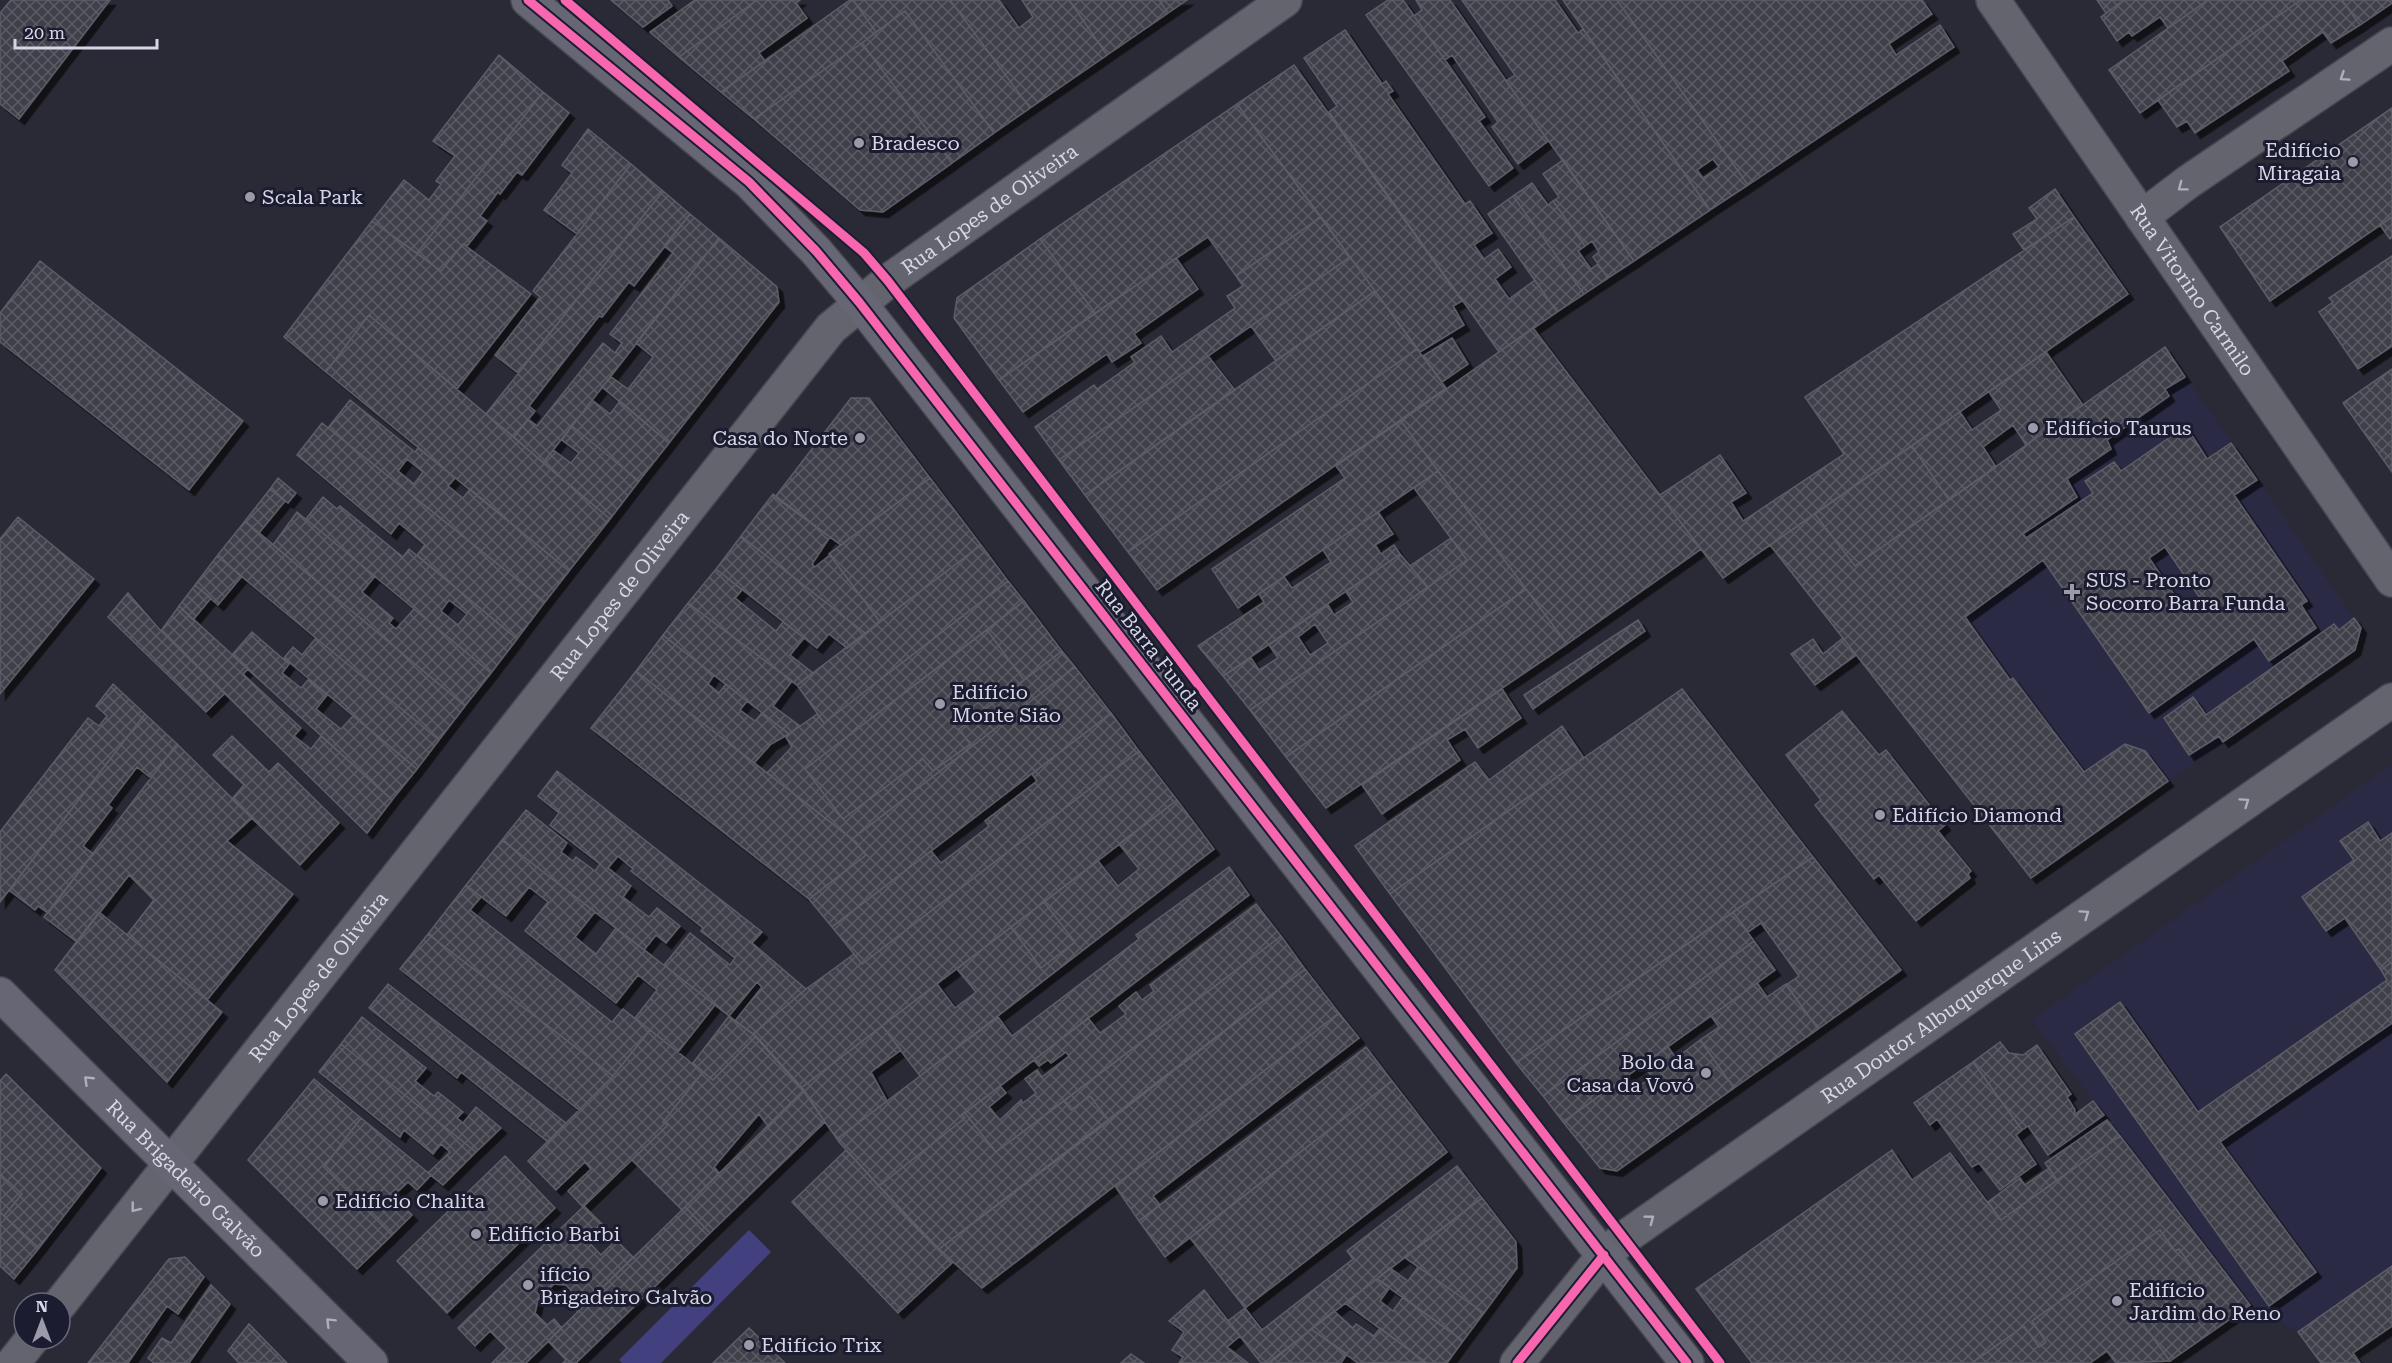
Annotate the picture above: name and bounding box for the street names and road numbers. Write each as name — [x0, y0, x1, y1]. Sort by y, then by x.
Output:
street label: Rua Lopes de Oliveira — [897, 139, 1082, 280]
street label: Rua Vitorino Carmilo — [2125, 199, 2260, 381]
street label: Rua Lopes de Oliveira — [545, 505, 694, 685]
street label: Rua Barra Funda — [1091, 575, 1208, 715]
street label: Rua Lopes de Oliveira — [244, 887, 393, 1067]
street label: Rua Doutor Albuquerque Lins — [1816, 924, 2066, 1108]
street label: Rua Brigadeiro Galvão — [101, 1095, 270, 1263]

